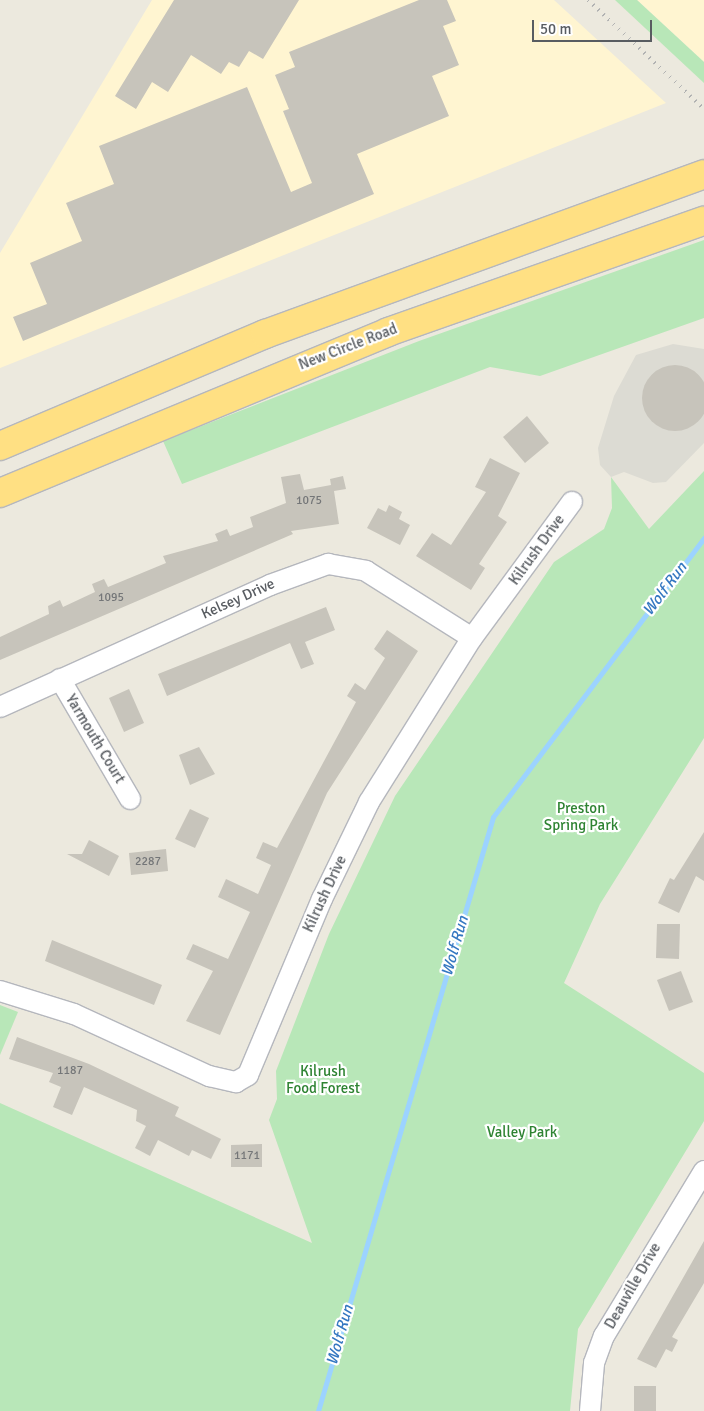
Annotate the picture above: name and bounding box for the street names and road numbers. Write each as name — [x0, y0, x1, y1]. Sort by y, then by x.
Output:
street label: New Circle Road — [296, 320, 400, 374]
street label: Kilrush Drive — [505, 511, 569, 589]
street label: Kelsey Drive — [199, 575, 277, 623]
street label: Yarmouth Court — [61, 691, 129, 787]
street label: Kilrush Drive — [299, 853, 351, 935]
street label: Deauville Drive — [601, 1240, 665, 1332]

